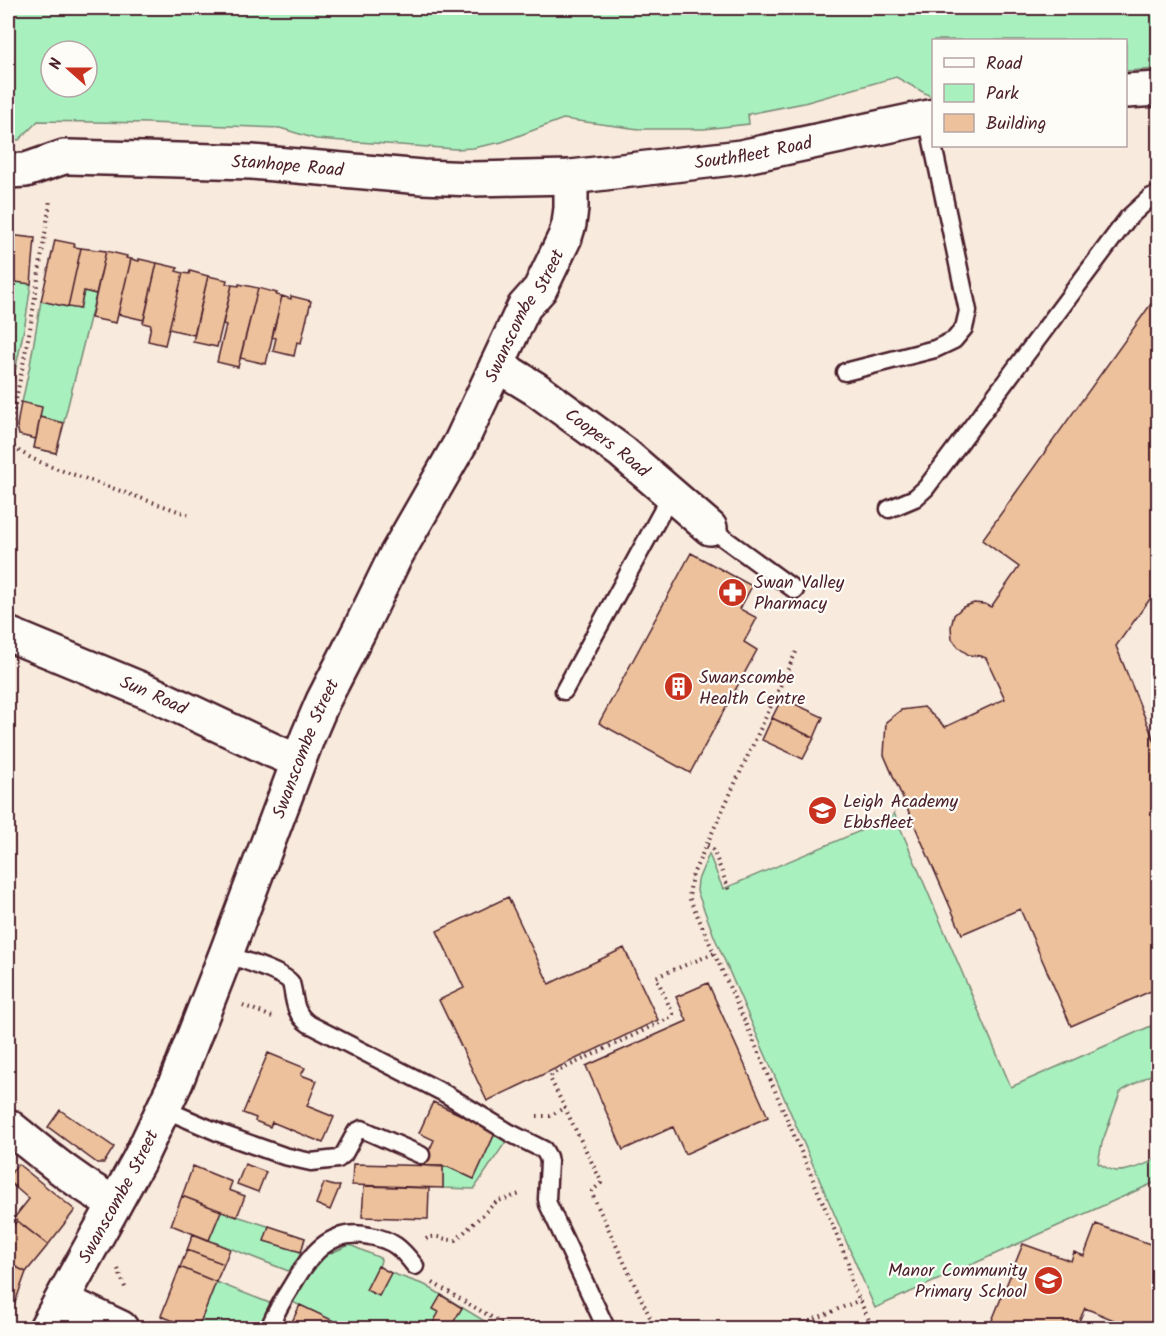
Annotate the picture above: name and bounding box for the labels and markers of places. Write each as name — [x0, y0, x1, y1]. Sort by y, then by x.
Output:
place label: Swan Valley Pharmacy — [754, 569, 845, 619]
pharmacy icon: Swan Valley Pharmacy — [717, 576, 749, 608]
place label: Swanscombe Health Centre — [699, 664, 805, 714]
building icon: Swanscombe Health Centre — [662, 671, 694, 703]
place label: Leigh Academy Ebbsfleet — [843, 788, 958, 838]
school or university icon: Leigh Academy Ebbsfleet — [806, 795, 838, 827]
place label: Manor Community Primary School — [888, 1257, 1028, 1307]
school or university icon: Manor Community Primary School — [1032, 1264, 1064, 1296]

